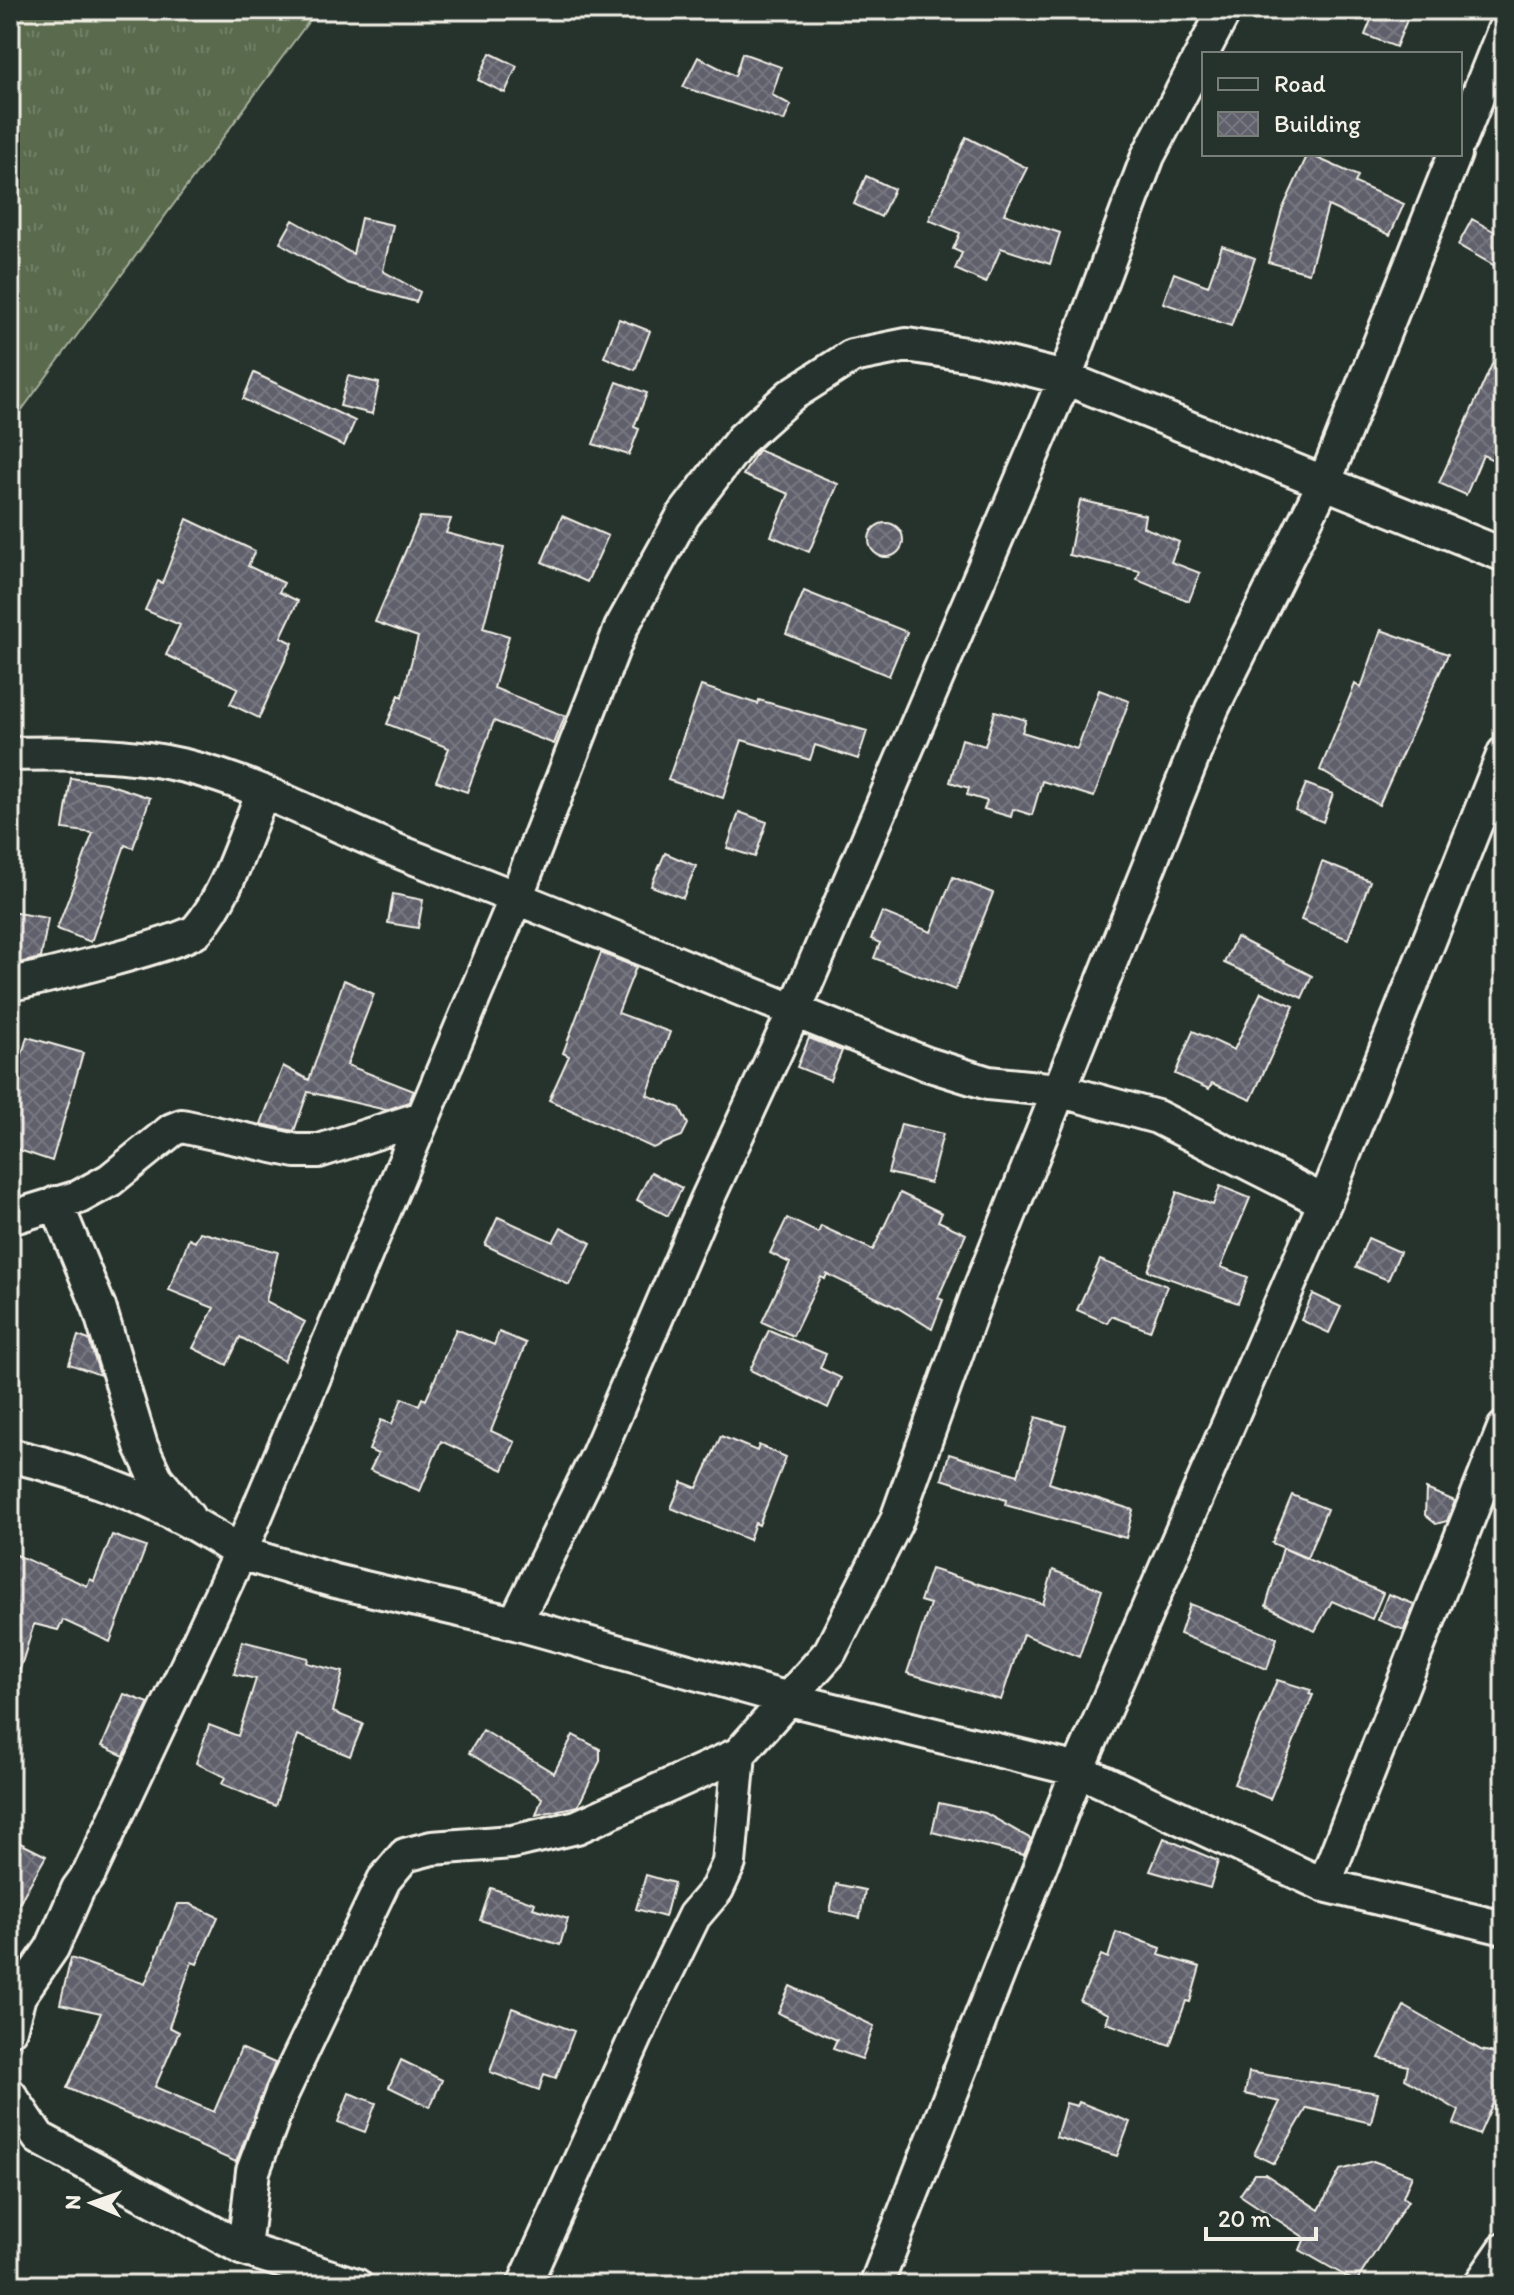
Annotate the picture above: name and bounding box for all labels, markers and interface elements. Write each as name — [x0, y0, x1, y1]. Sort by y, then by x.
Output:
legend — [1202, 52, 1462, 156]
text: Road — [1274, 69, 1326, 98]
text: Building — [1274, 109, 1361, 138]
north arrow — [52, 2163, 132, 2243]
scale bar — [1206, 2191, 1316, 2241]
text: N — [59, 2194, 86, 2210]
text: 20 m — [1218, 2204, 1271, 2233]

